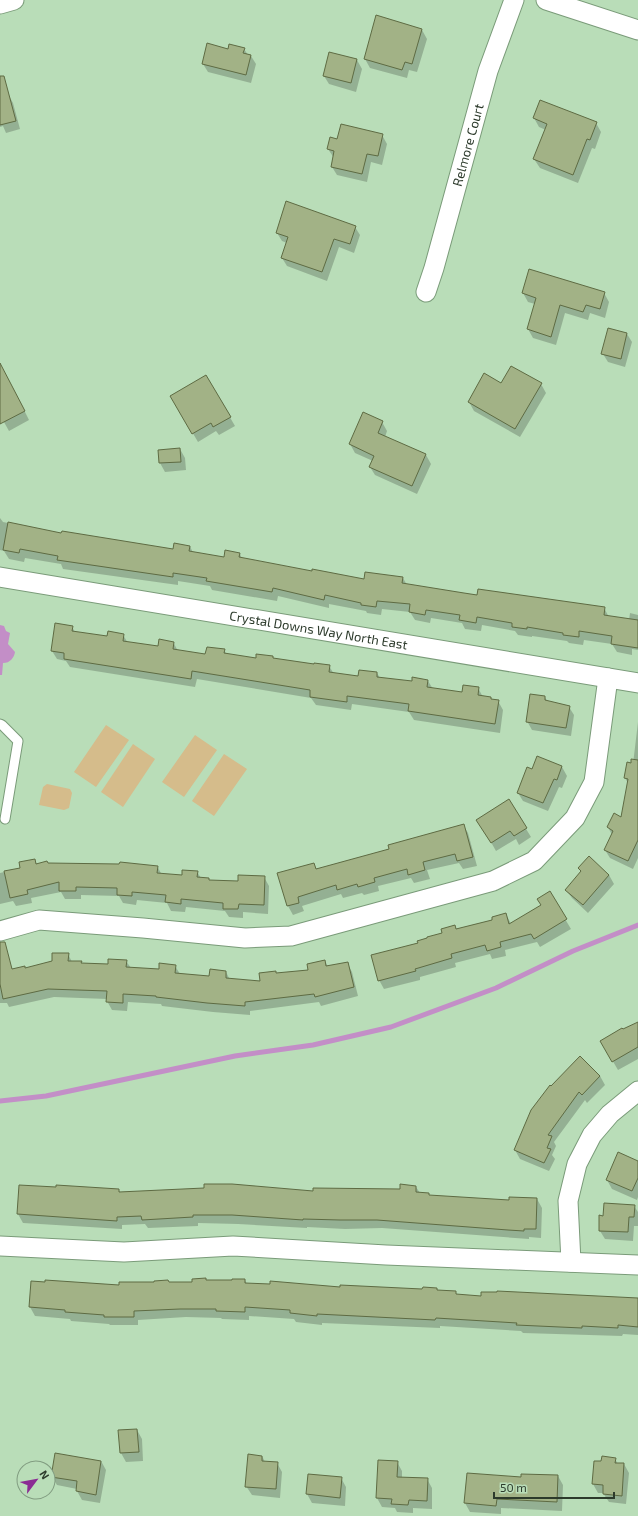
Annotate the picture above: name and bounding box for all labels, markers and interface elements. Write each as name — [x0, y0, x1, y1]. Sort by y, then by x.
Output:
street label: Relmore Court — [449, 102, 487, 188]
street label: Crystal Downs Way North East — [228, 607, 409, 653]
north arrow — [16, 1460, 56, 1500]
text: N — [37, 1468, 53, 1481]
scale bar — [494, 1474, 614, 1500]
text: 50 m — [500, 1480, 527, 1494]

